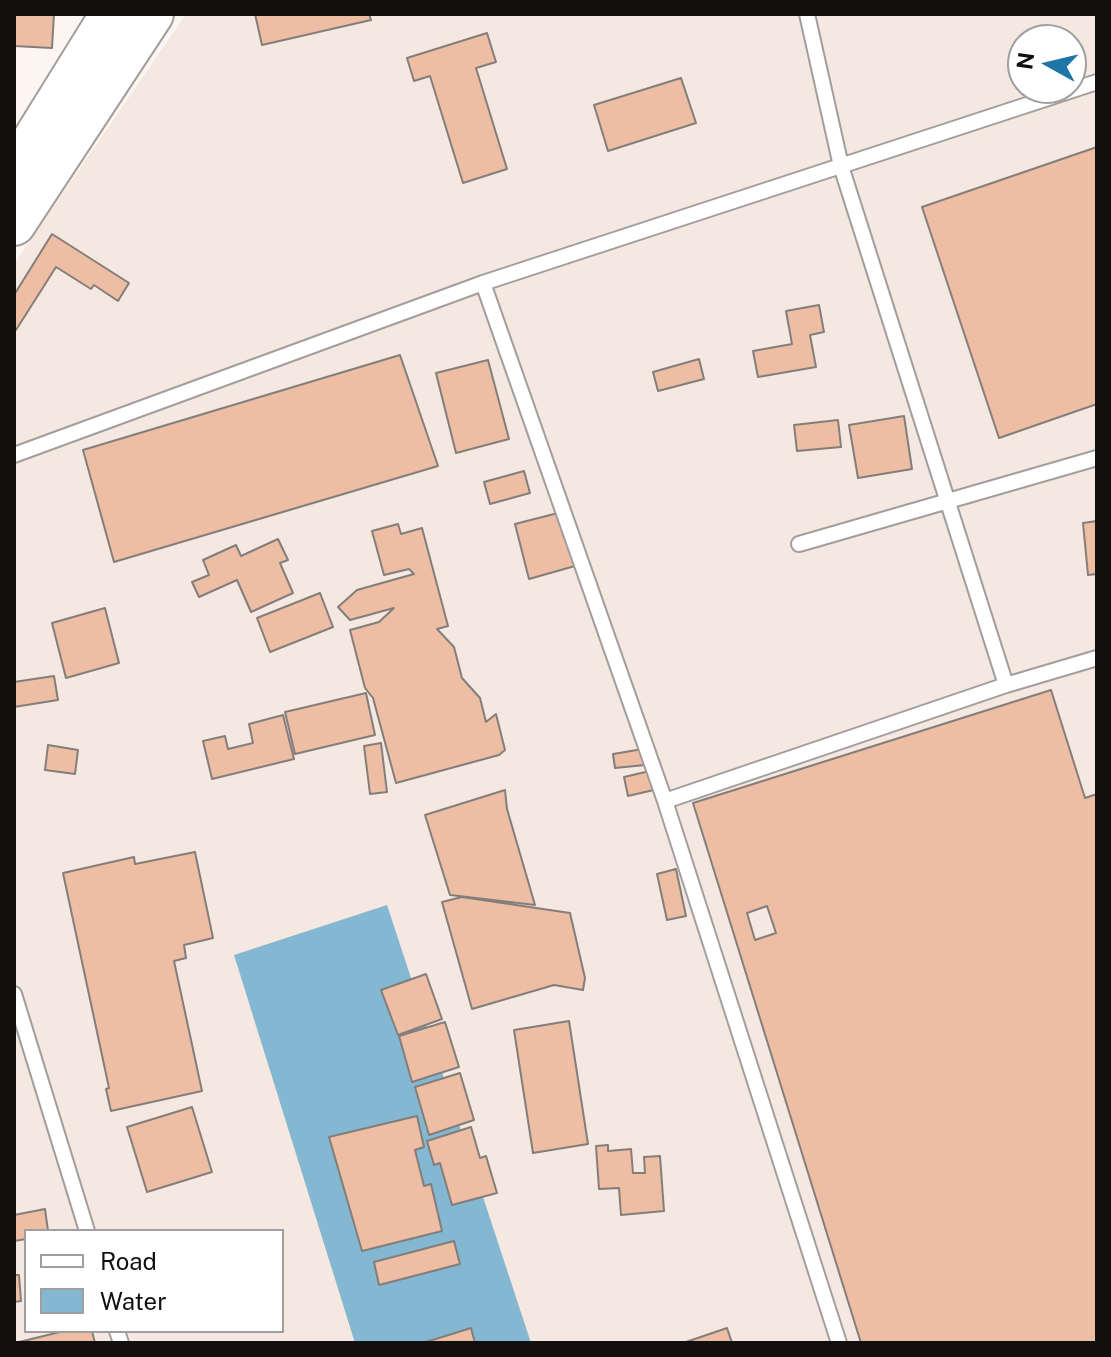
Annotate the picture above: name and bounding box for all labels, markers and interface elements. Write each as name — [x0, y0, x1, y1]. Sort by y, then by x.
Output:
north arrow — [1007, 24, 1087, 104]
text: N — [1011, 51, 1039, 71]
legend — [24, 1229, 284, 1333]
text: Road — [100, 1247, 157, 1275]
text: Water — [100, 1287, 167, 1315]

